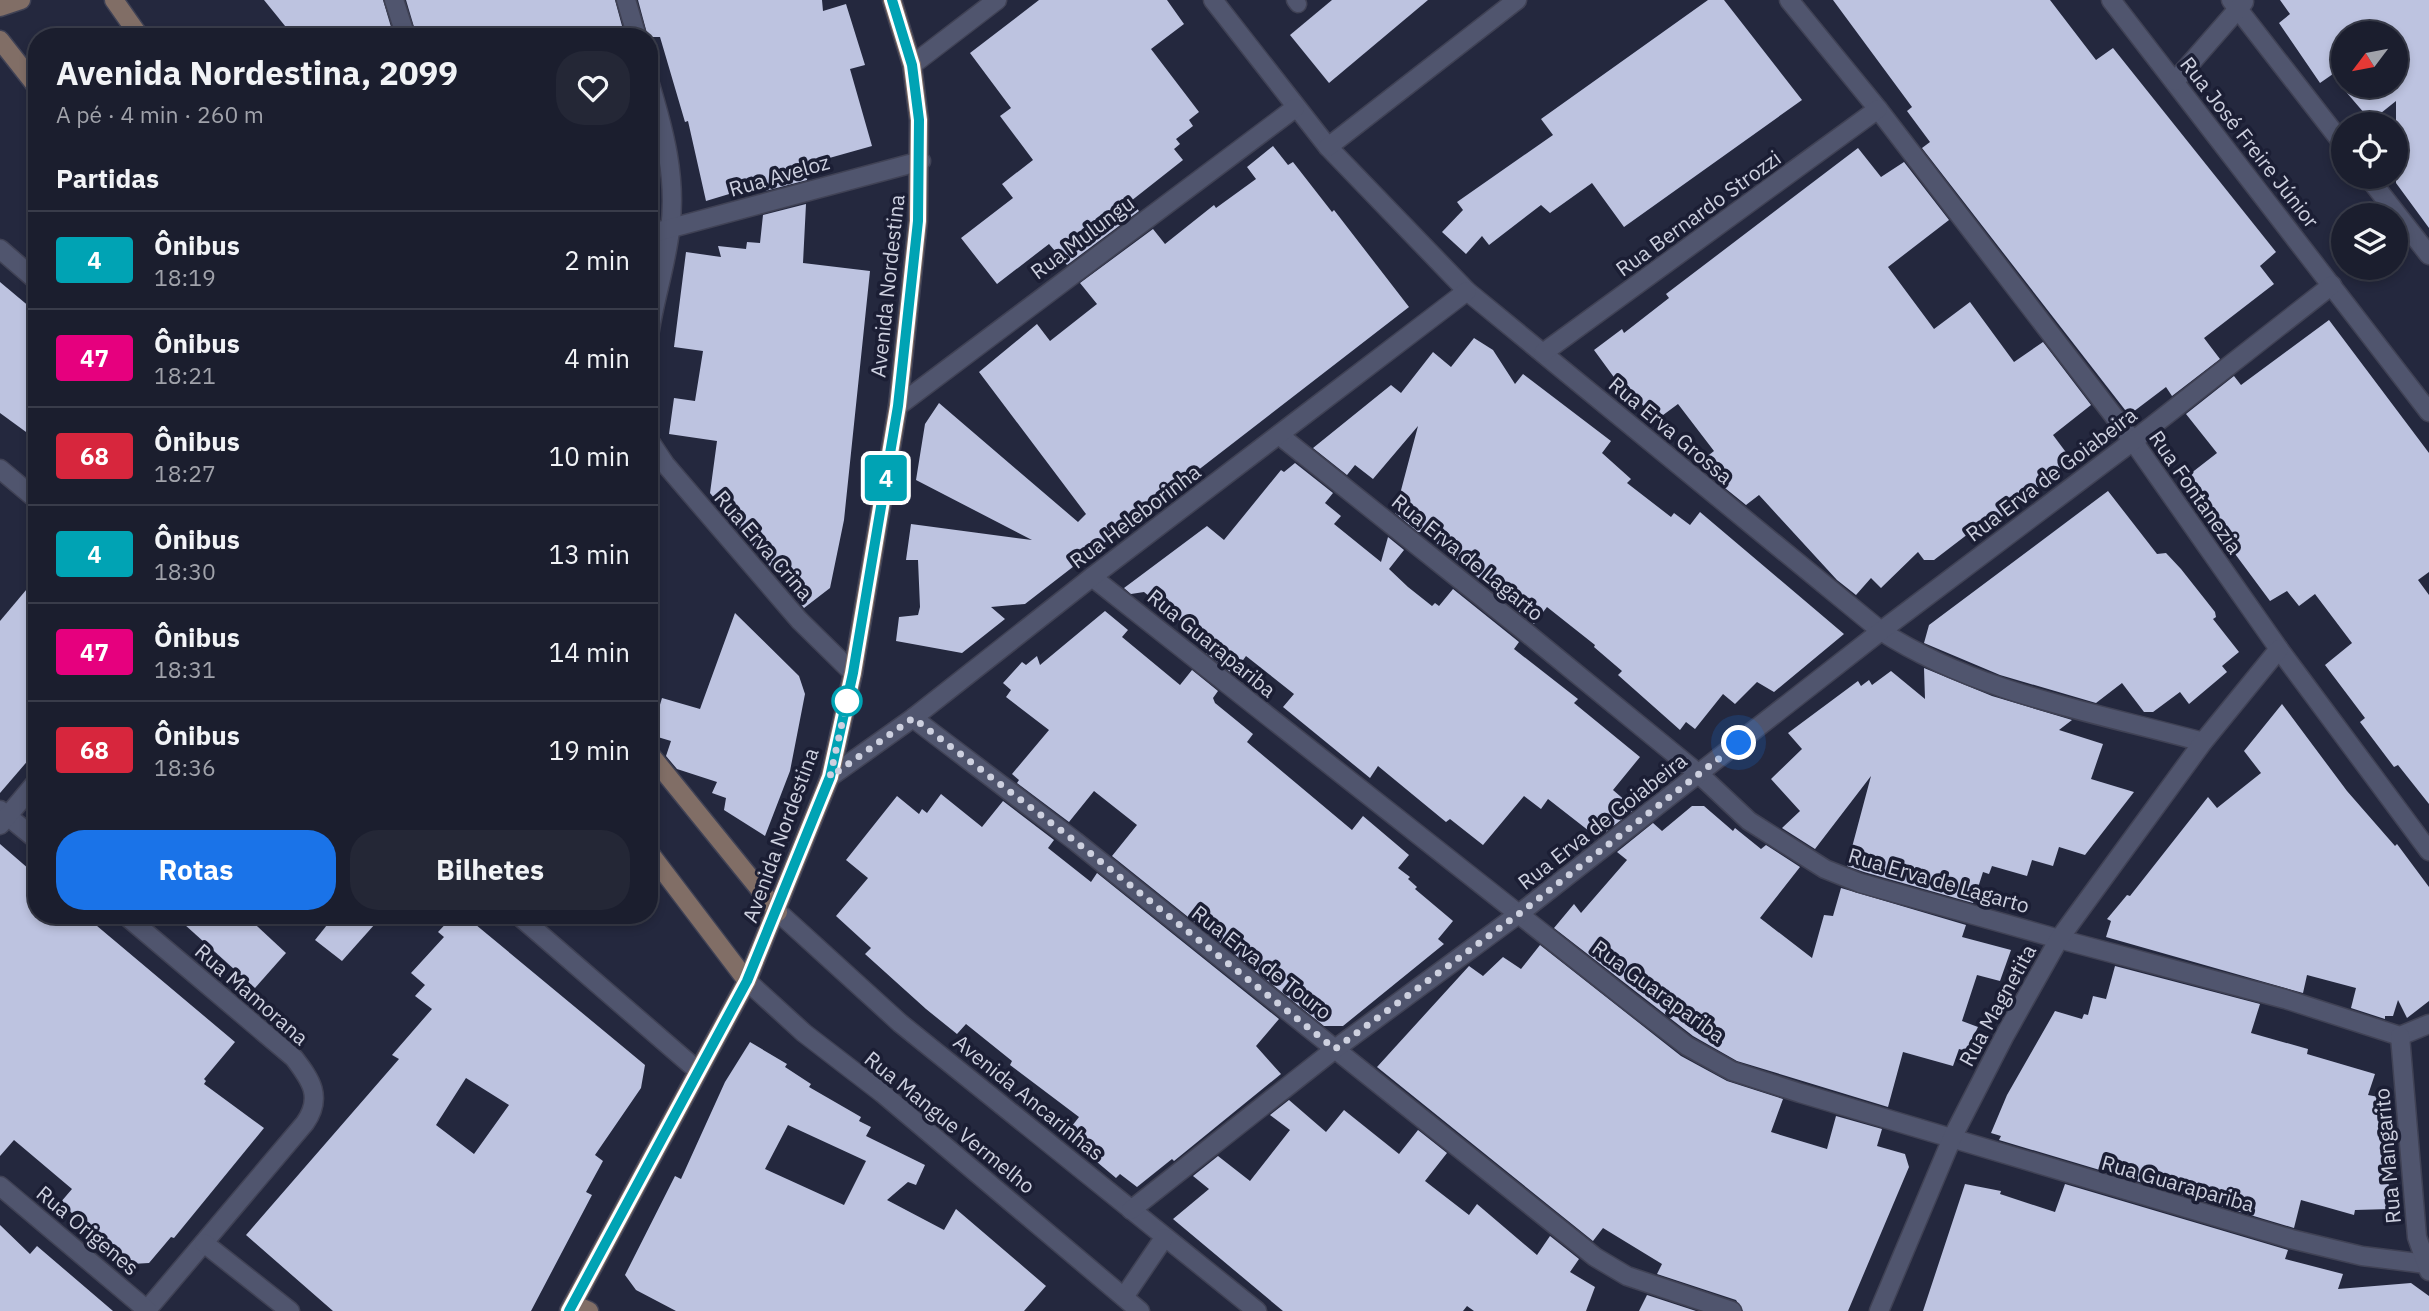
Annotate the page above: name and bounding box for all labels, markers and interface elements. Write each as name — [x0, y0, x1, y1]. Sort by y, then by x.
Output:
north arrow — [2331, 21, 2408, 98]
map controls — [2331, 21, 2408, 280]
text: Avenida Nordestina, 2099 — [56, 51, 458, 94]
button: heart — [556, 51, 630, 125]
street label: Rua José Freire Júnior — [2174, 51, 2326, 234]
text: A pé · 4 min · 260 m — [56, 99, 264, 129]
button: locate — [2331, 112, 2408, 189]
street label: Rua Bernardo Strozzi — [1610, 144, 1786, 282]
street label: Rua Aveloz — [725, 147, 833, 203]
text: Partidas — [56, 161, 159, 195]
street label: Rua Mulungu — [1024, 189, 1140, 285]
street label: Avenida Nordestina — [863, 193, 911, 379]
button: layers — [2331, 203, 2408, 280]
text: Ônibus — [154, 228, 240, 262]
text: 2 min — [564, 243, 630, 277]
text: 4 — [87, 244, 102, 276]
text: 18:19 — [154, 262, 216, 292]
text: Ônibus — [154, 326, 240, 360]
text: 4 min — [564, 341, 630, 375]
text: 47 — [80, 342, 109, 374]
text: 18:21 — [154, 360, 216, 390]
street label: Rua Erva Grossa — [1603, 370, 1739, 490]
street label: Rua Erva de Goiabeira — [1960, 400, 2142, 548]
text: Ônibus — [154, 424, 240, 458]
street label: Rua Fontanezia — [2143, 425, 2249, 559]
text: 10 min — [549, 439, 630, 473]
text: 68 — [80, 440, 109, 472]
line badge: 4 — [863, 455, 909, 501]
text: 18:27 — [154, 458, 216, 488]
street label: Rua Heleborinha — [1064, 458, 1206, 574]
text: 4 — [879, 462, 893, 494]
street label: Rua Erva Crina — [708, 484, 820, 606]
street label: Rua Erva de Lagarto — [1386, 487, 1550, 627]
text: Ônibus — [154, 522, 240, 556]
text: 13 min — [549, 537, 630, 571]
text: 4 — [87, 538, 102, 570]
text: 18:30 — [154, 556, 216, 586]
street label: Rua Guarapariba — [1142, 582, 1282, 704]
text: Ônibus — [154, 620, 240, 654]
text: 14 min — [549, 635, 630, 669]
text: 47 — [80, 636, 109, 668]
text: 18:31 — [154, 654, 216, 684]
unlabelled marker — [832, 686, 862, 716]
text: Ônibus — [154, 718, 240, 752]
your location — [1721, 725, 1756, 760]
text: 19 min — [549, 733, 630, 767]
text: 68 — [80, 734, 109, 766]
street label: Avenida Nordestina — [735, 744, 825, 926]
street label: Rua Erva de Goiabeira — [1512, 746, 1692, 896]
text: 18:36 — [154, 752, 216, 782]
button: Rotas — [56, 830, 336, 910]
button: Bilhetes — [350, 830, 630, 910]
street label: Rua Erva de Lagarto — [1845, 841, 2033, 919]
street label: Rua Erva de Touro — [1186, 899, 1338, 1025]
street label: Rua Guarapariba — [1587, 933, 1731, 1049]
street label: Rua Mamorana — [189, 937, 315, 1051]
street label: Rua Magnetita — [1952, 939, 2042, 1071]
street label: Avenida Ancarinhas — [948, 1028, 1110, 1166]
street label: Rua Mangue Vermelho — [859, 1044, 1041, 1200]
street label: Rua Mangarito — [2367, 1087, 2407, 1225]
street label: Rua Guarapariba — [2098, 1148, 2258, 1218]
street label: Rua Origenes — [31, 1179, 145, 1281]

